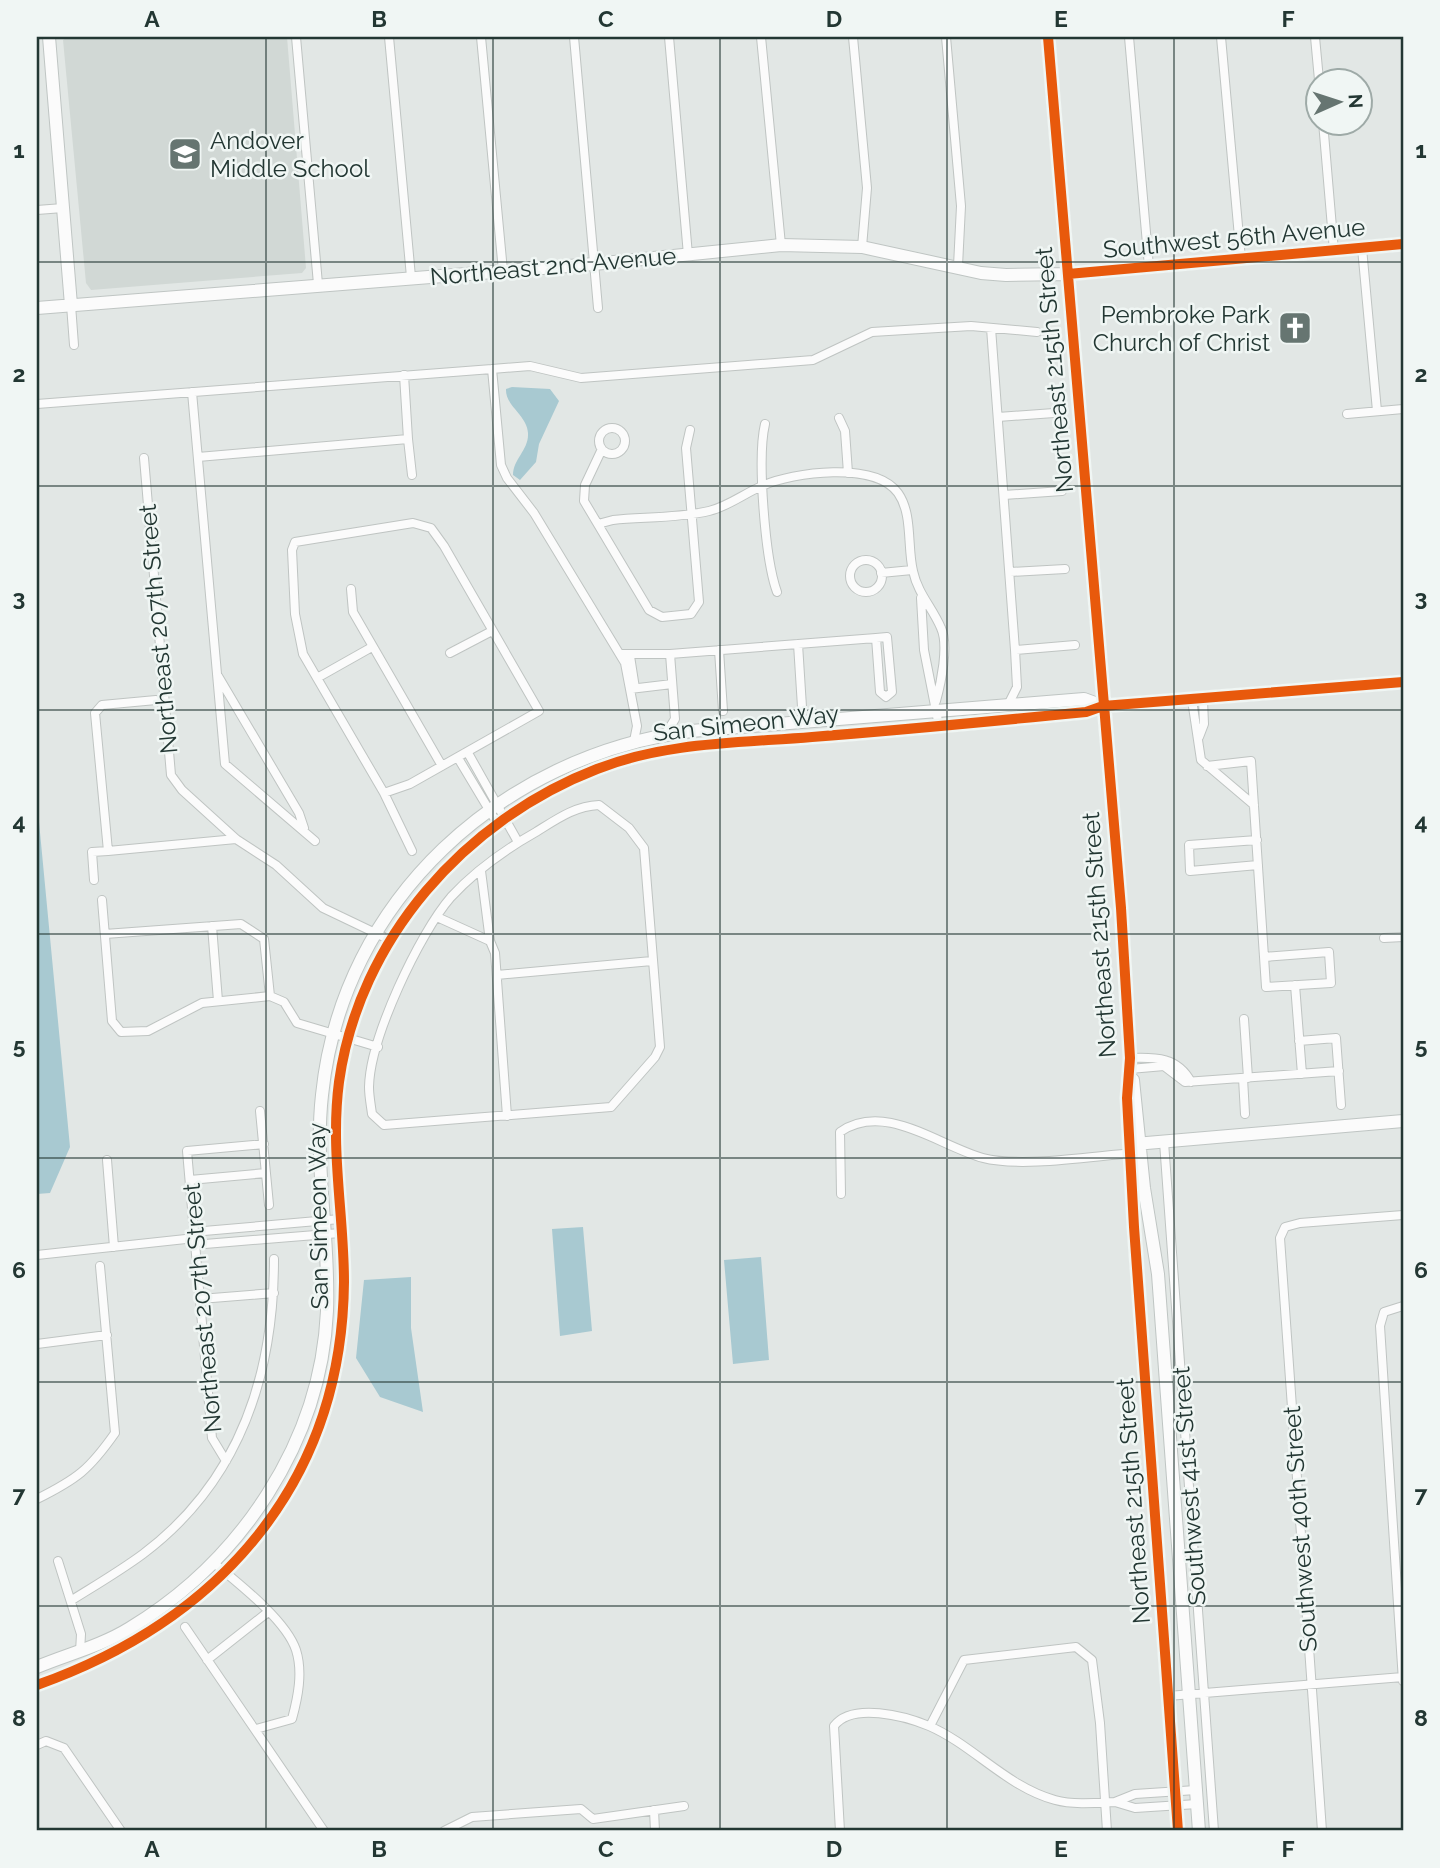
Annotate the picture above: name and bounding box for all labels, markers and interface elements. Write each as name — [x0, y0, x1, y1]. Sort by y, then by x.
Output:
text: A — [144, 5, 160, 32]
text: B — [371, 5, 387, 32]
text: C — [598, 5, 614, 32]
text: D — [826, 5, 842, 32]
text: E — [1054, 5, 1068, 32]
text: F — [1281, 5, 1295, 32]
north arrow — [1304, 66, 1374, 136]
text: N — [1345, 93, 1367, 109]
place label: Andover Middle School — [210, 126, 370, 183]
school or university icon: Andover Middle School — [166, 135, 204, 173]
text: 1 — [13, 136, 25, 163]
text: 1 — [1415, 136, 1427, 163]
street label: Southwest 56th Avenue — [1102, 212, 1366, 264]
street label: Northeast 2nd Avenue — [429, 241, 677, 291]
street label: Northeast 215th Street — [1029, 246, 1079, 494]
place label: Pembroke Park Church of Christ — [1093, 300, 1270, 357]
church icon: Pembroke Park Church of Christ — [1276, 309, 1314, 347]
text: 2 — [13, 360, 25, 387]
text: 2 — [1415, 360, 1427, 387]
street label: Northeast 207th Street — [133, 503, 183, 755]
text: 3 — [13, 584, 25, 611]
text: 3 — [1415, 584, 1427, 611]
street label: San Simeon Way — [652, 699, 840, 747]
text: 4 — [12, 808, 26, 835]
text: 4 — [1414, 808, 1428, 835]
street label: Northeast 215th Street — [1076, 811, 1122, 1059]
text: 5 — [13, 1032, 26, 1059]
text: 5 — [1415, 1032, 1428, 1059]
street label: San Simeon Way — [302, 1122, 334, 1310]
street label: Northeast 207th Street — [177, 1182, 227, 1434]
text: 6 — [12, 1256, 26, 1283]
text: 6 — [1414, 1256, 1428, 1283]
street label: Southwest 41st Street — [1166, 1366, 1212, 1606]
street label: Northeast 215th Street — [1110, 1377, 1156, 1625]
street label: Southwest 40th Street — [1277, 1405, 1323, 1653]
text: 7 — [13, 1480, 26, 1507]
text: 7 — [1415, 1480, 1428, 1507]
text: 8 — [12, 1704, 26, 1731]
text: 8 — [1414, 1704, 1428, 1731]
text: A — [144, 1835, 160, 1862]
text: B — [371, 1835, 387, 1862]
text: C — [598, 1835, 614, 1862]
text: D — [826, 1835, 842, 1862]
text: E — [1054, 1835, 1068, 1862]
text: F — [1281, 1835, 1295, 1862]

